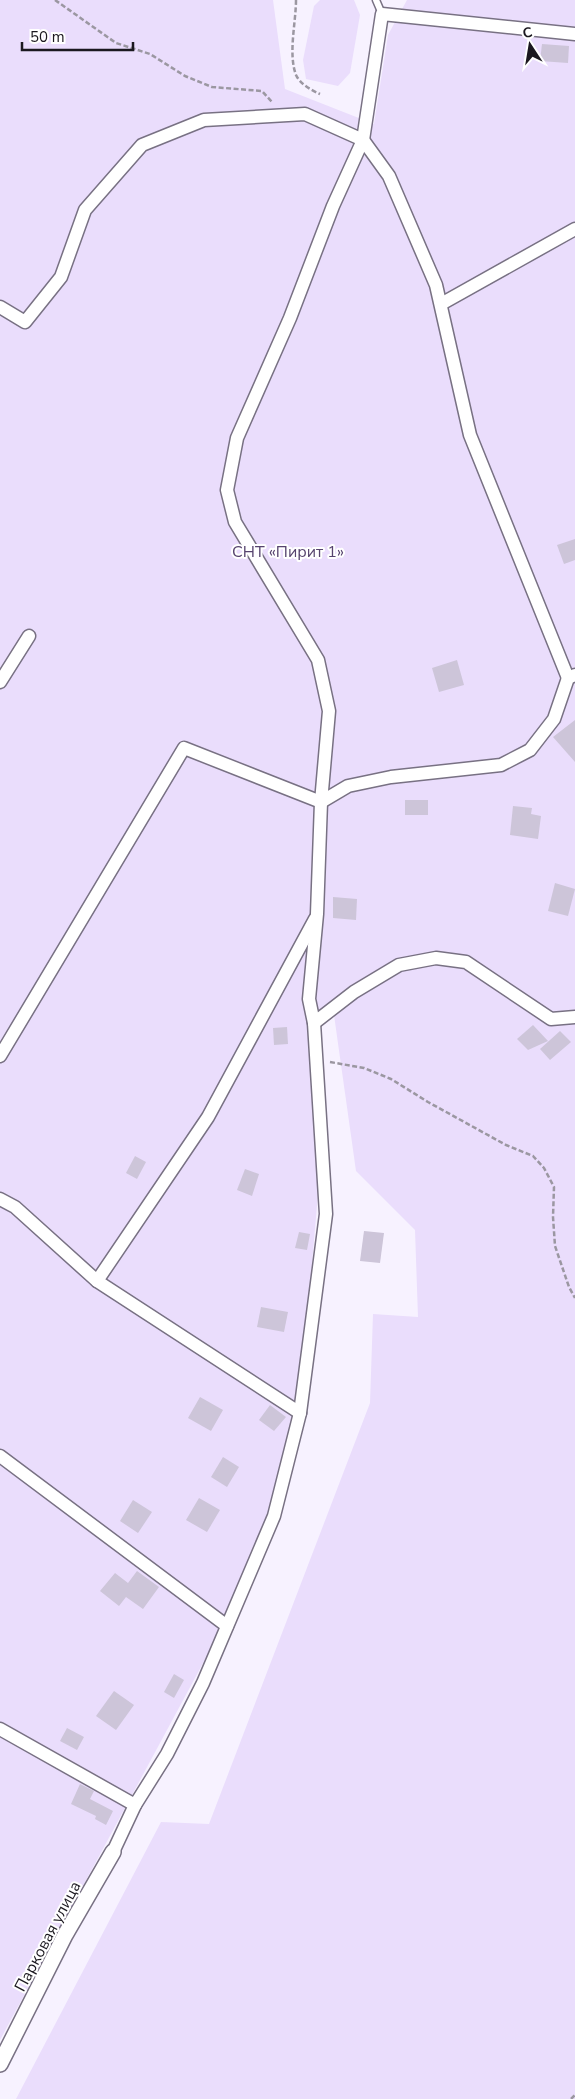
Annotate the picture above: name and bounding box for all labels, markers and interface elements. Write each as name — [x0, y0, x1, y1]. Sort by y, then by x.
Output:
scale bar — [22, 20, 134, 52]
north arrow — [505, 20, 555, 70]
text: С — [521, 22, 535, 43]
text: 50 m — [30, 27, 65, 47]
park label: СНТ «Пирит 1» — [232, 541, 344, 563]
street label: Парковая улица — [9, 1877, 86, 1996]

